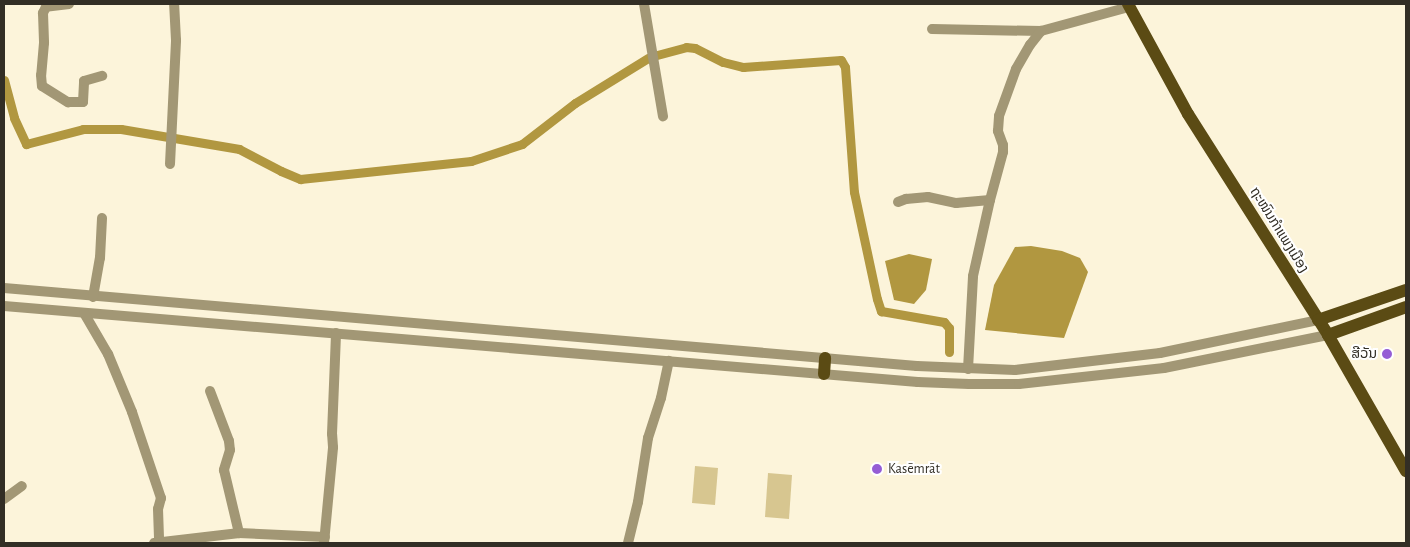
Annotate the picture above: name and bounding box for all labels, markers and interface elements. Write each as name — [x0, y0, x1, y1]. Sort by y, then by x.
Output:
street label: ຖະໜົນກຳແພງເມືອງ — [1246, 184, 1312, 276]
place label: ສີວັນ — [1351, 346, 1377, 362]
marker: ສີວັນ — [1381, 348, 1393, 360]
place label: Kasēmrāt — [888, 461, 940, 477]
marker: Kasēmrāt — [870, 462, 884, 476]

